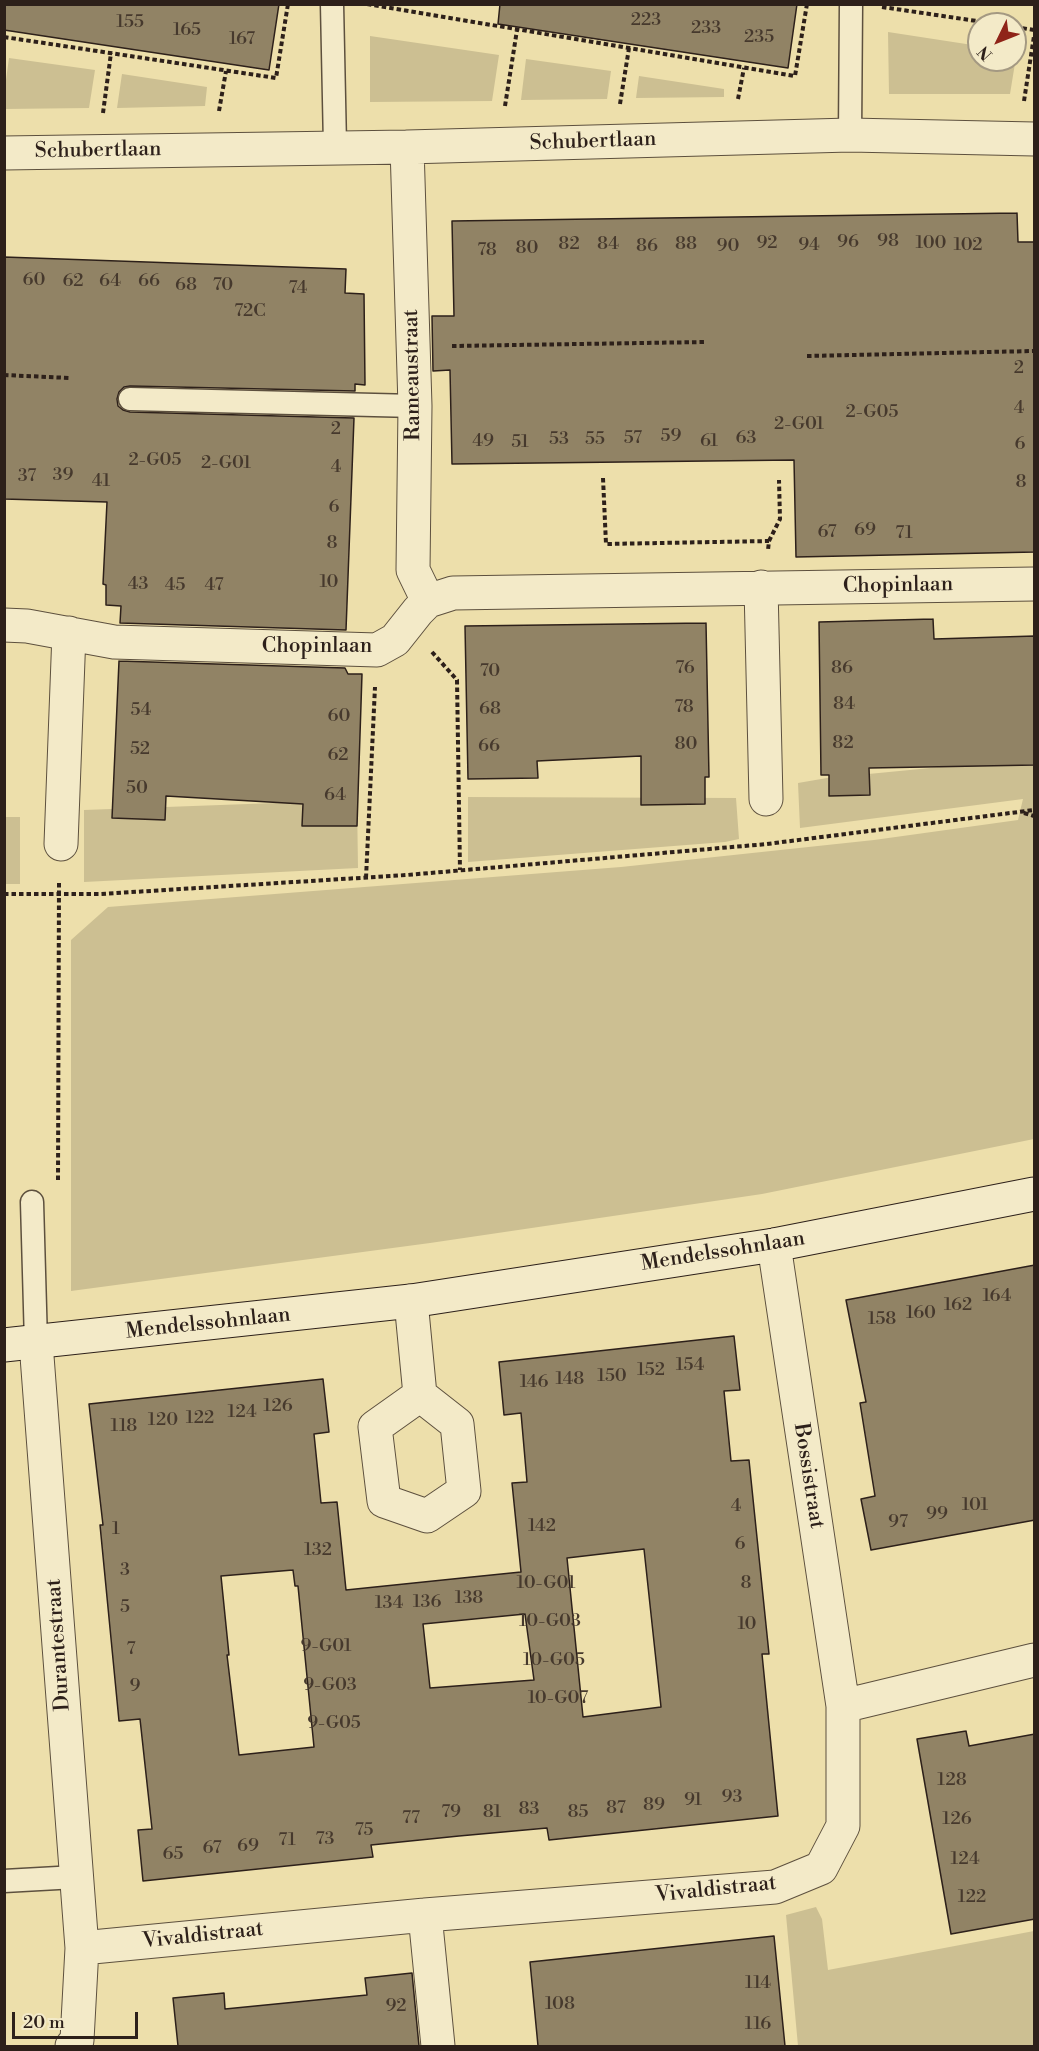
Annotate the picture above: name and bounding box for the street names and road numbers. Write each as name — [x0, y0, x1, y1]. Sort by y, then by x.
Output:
street label: Schubertlaan — [529, 127, 657, 157]
street label: Schubertlaan — [34, 137, 162, 165]
street label: Rameaustraat — [399, 309, 427, 441]
street label: Chopinlaan — [843, 572, 953, 600]
street label: Chopinlaan — [262, 634, 372, 660]
street label: Mendelssohnlaan — [639, 1227, 807, 1277]
street label: Mendelssohnlaan — [124, 1303, 292, 1345]
street label: Bossistraat — [787, 1422, 829, 1530]
street label: Durantestraat — [42, 1578, 76, 1712]
street label: Vivaldistraat — [654, 1871, 778, 1909]
street label: Vivaldistraat — [141, 1917, 265, 1955]

